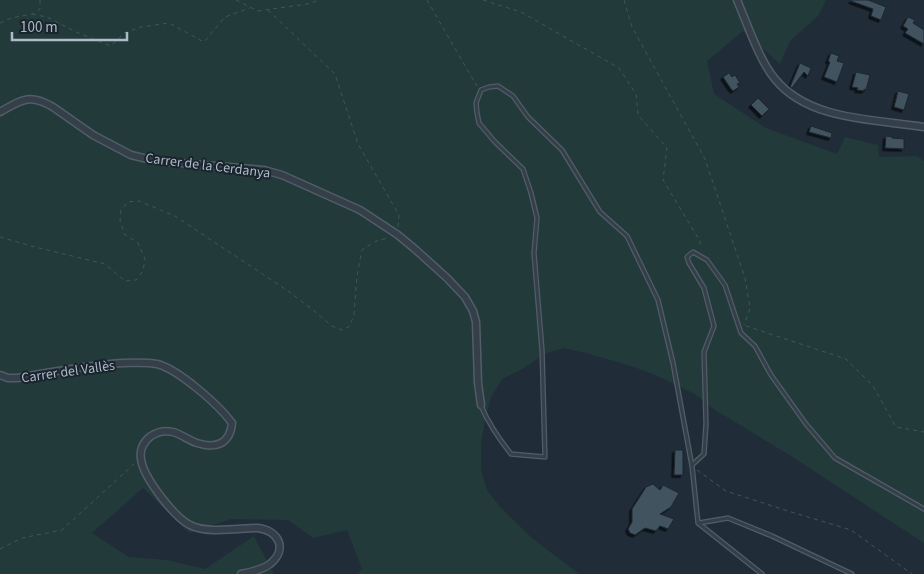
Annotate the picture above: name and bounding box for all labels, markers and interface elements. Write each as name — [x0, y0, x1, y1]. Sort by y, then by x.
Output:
scale bar — [12, 10, 128, 42]
text: 100 m — [20, 17, 58, 38]
street label: Carrer de la Cerdanya — [144, 148, 271, 184]
street label: Carrer del Vallès — [20, 356, 116, 388]

